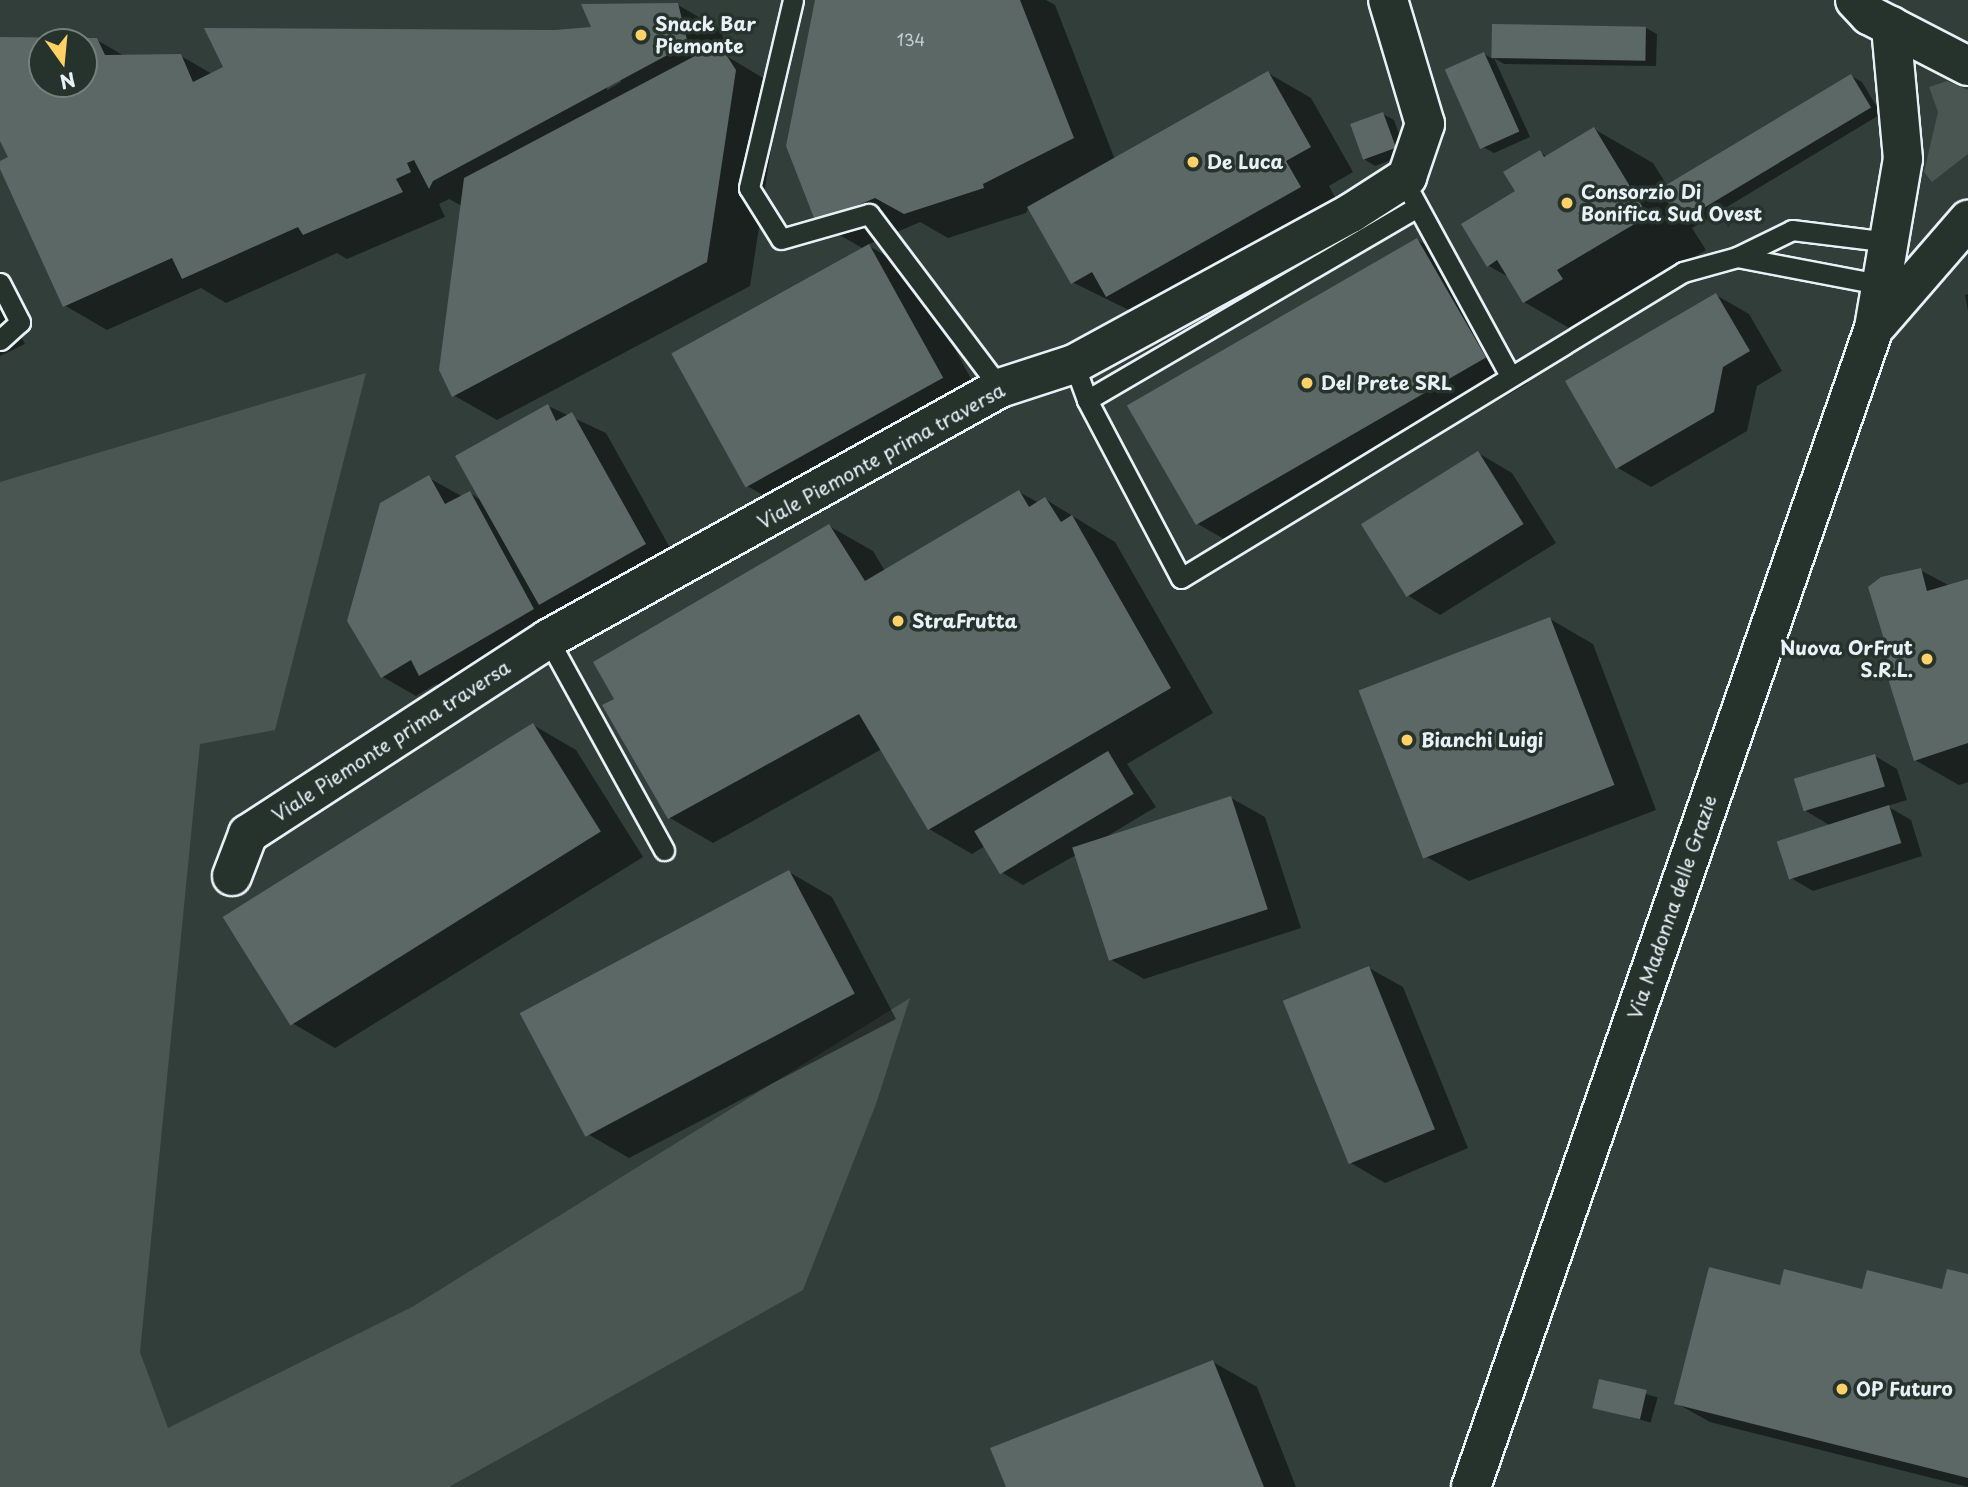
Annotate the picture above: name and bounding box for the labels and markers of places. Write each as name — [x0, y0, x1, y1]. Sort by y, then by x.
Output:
place label: Snack Bar Piemonte — [655, 13, 757, 57]
marker: Snack Bar Piemonte — [633, 27, 649, 43]
place label: De Luca — [1207, 151, 1284, 173]
marker: De Luca — [1185, 154, 1201, 170]
place label: Consorzio Di Bonifica Sud Ovest — [1581, 181, 1763, 225]
marker: Consorzio Di Bonifica Sud Ovest — [1559, 195, 1575, 211]
place label: Del Prete SRL — [1321, 372, 1453, 394]
marker: Del Prete SRL — [1299, 375, 1315, 391]
place label: StraFrutta — [912, 610, 1017, 632]
marker: StraFrutta — [890, 613, 906, 629]
place label: Nuova OrFrut S.R.L. — [1782, 637, 1913, 681]
marker: Nuova OrFrut S.R.L. — [1919, 651, 1935, 667]
place label: Bianchi Luigi — [1421, 729, 1544, 751]
marker: Bianchi Luigi — [1399, 732, 1415, 748]
place label: OP Futuro — [1856, 1378, 1954, 1400]
marker: OP Futuro — [1834, 1381, 1850, 1397]

